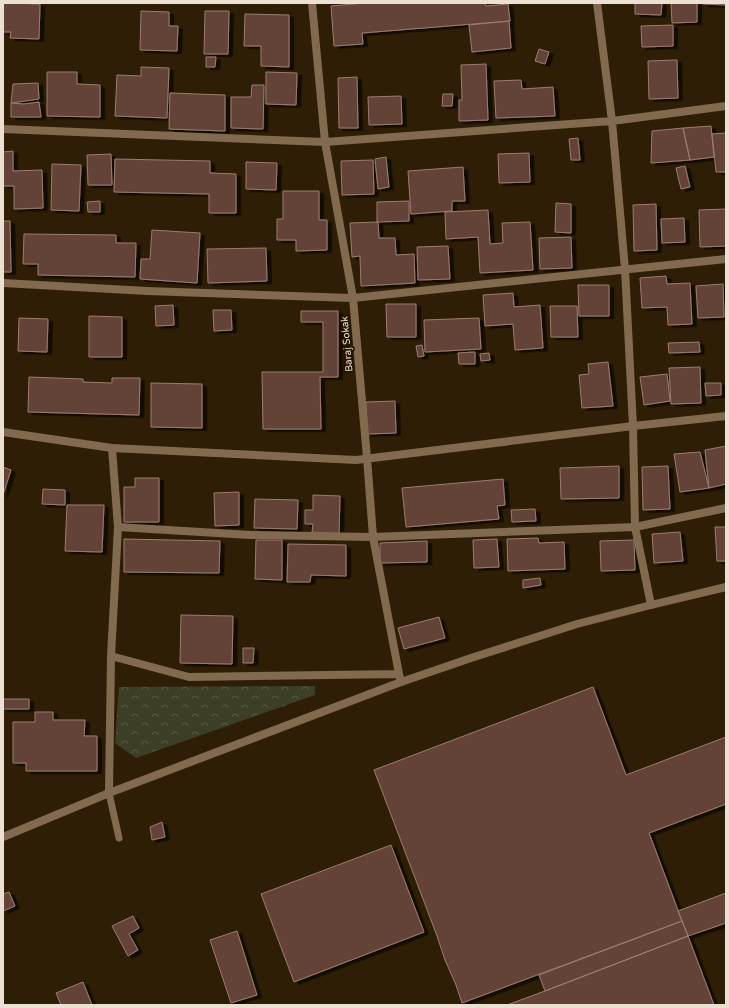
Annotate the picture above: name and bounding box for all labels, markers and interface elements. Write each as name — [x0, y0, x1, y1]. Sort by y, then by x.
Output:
street label: Baraj Sokak — [339, 315, 355, 372]

